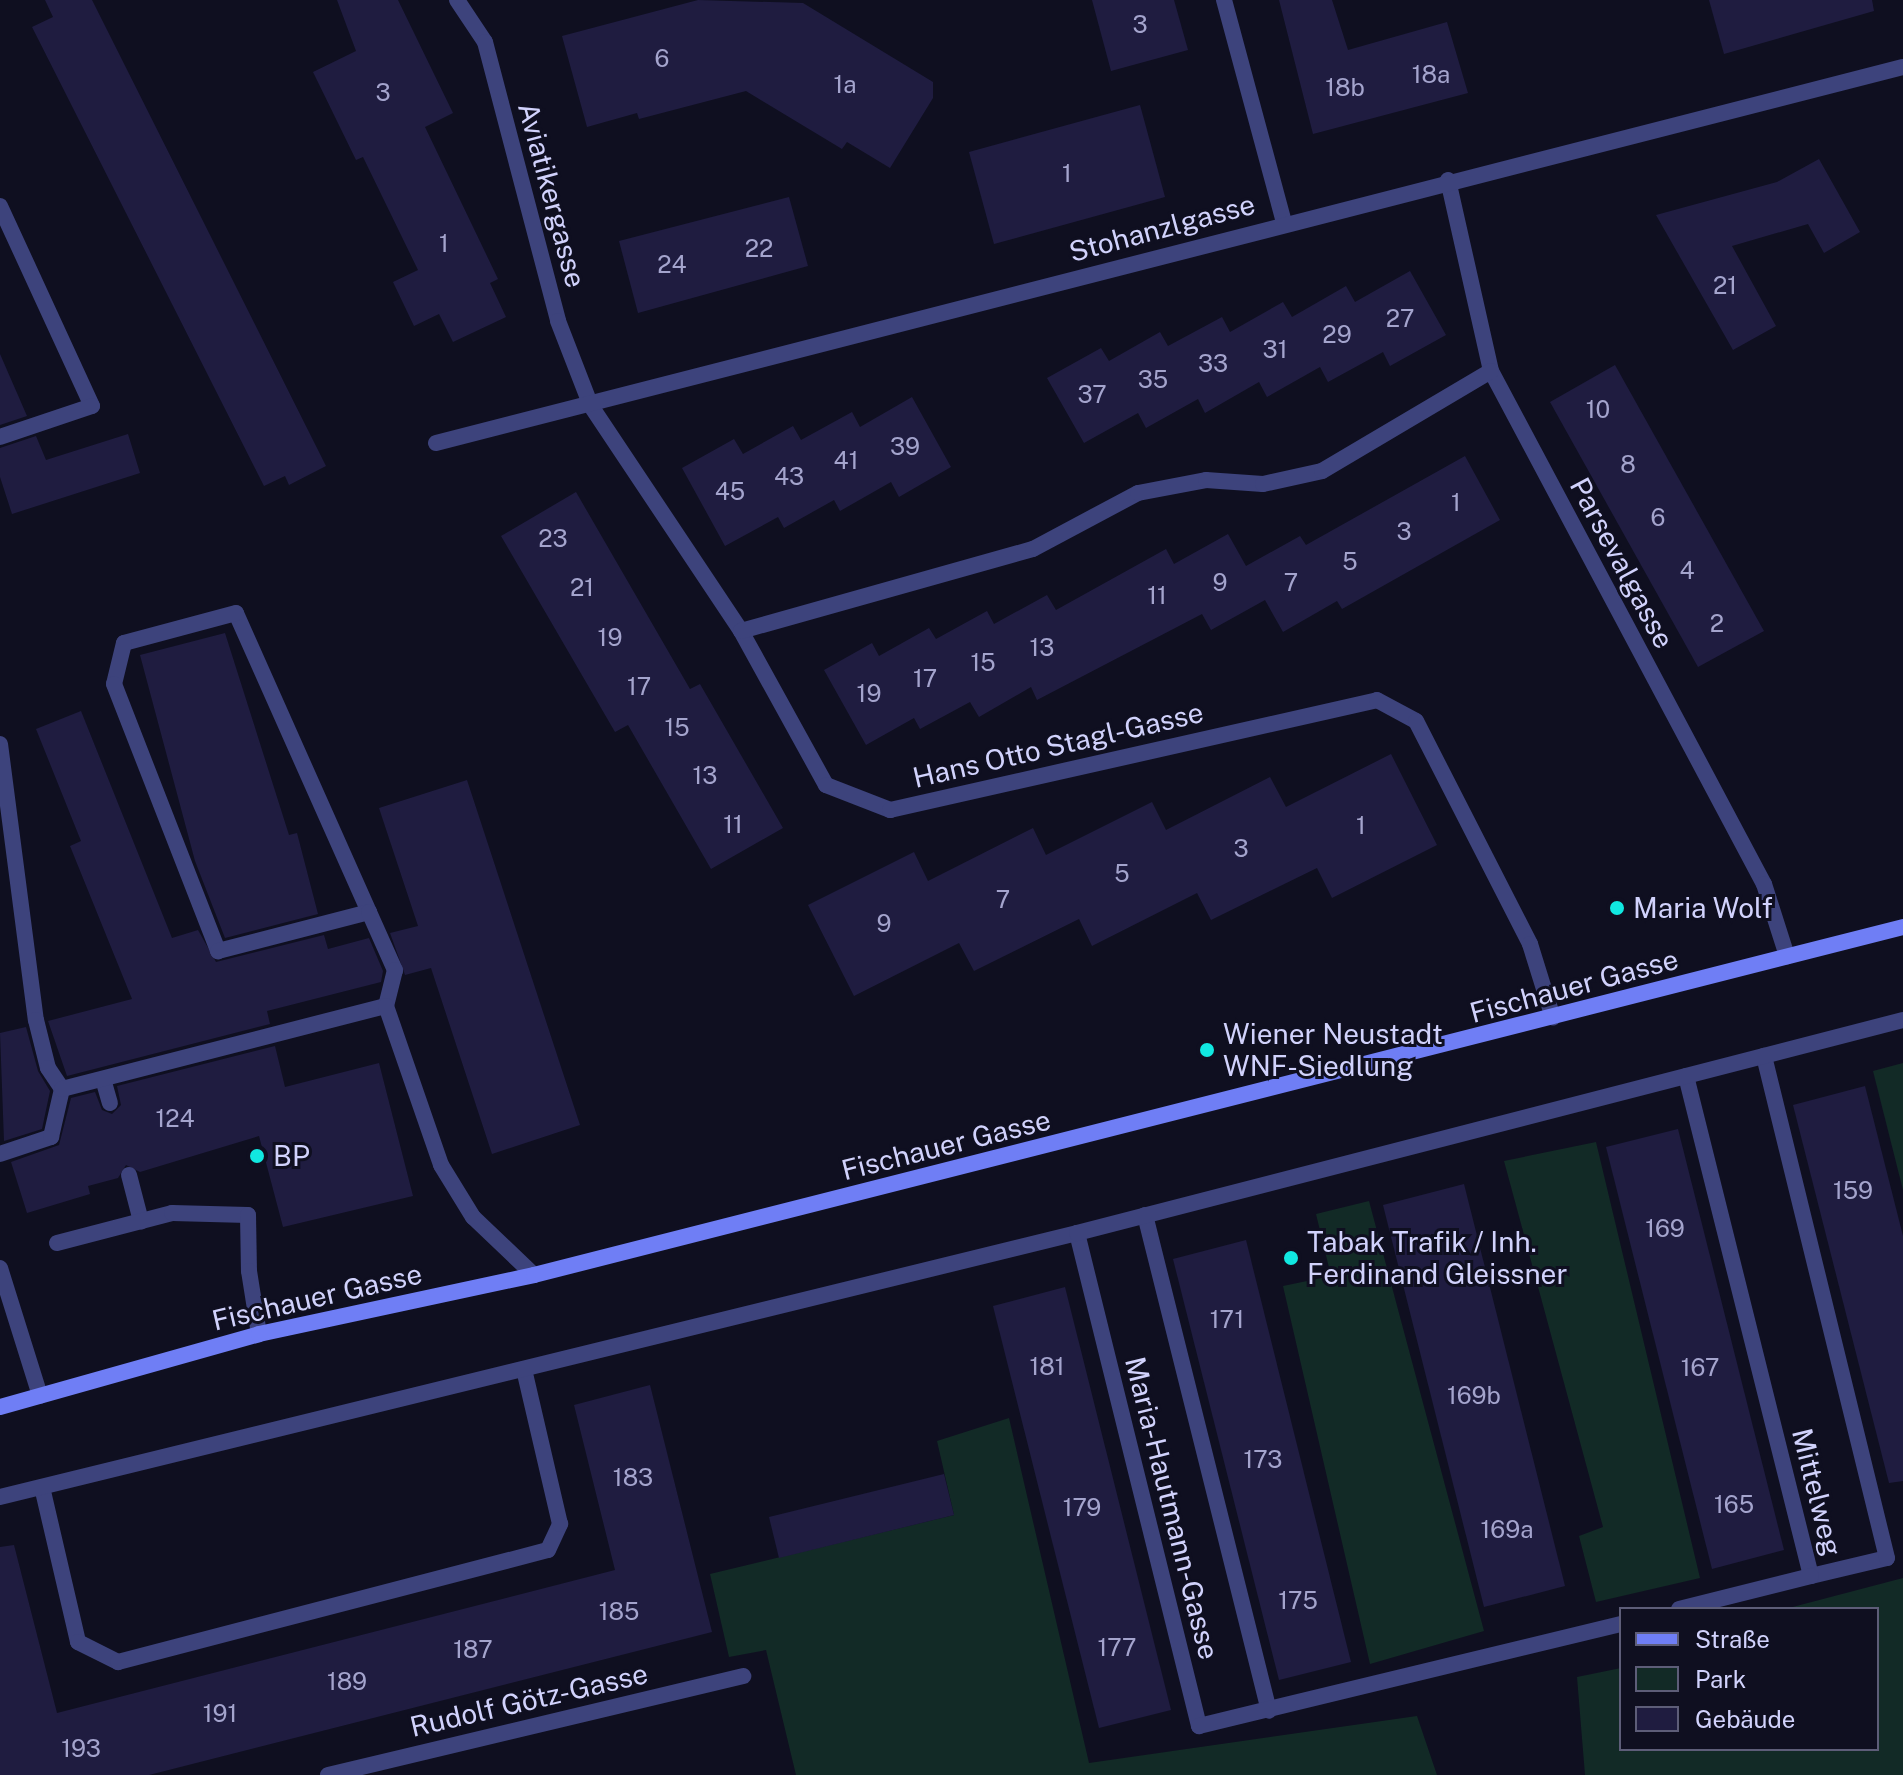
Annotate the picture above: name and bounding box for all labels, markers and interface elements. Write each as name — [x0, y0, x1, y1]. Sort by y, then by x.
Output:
house number: 3 — [1132, 11, 1148, 39]
house number: 6 — [655, 45, 669, 73]
house number: 18a — [1412, 61, 1450, 89]
house number: 1a — [833, 71, 857, 99]
house number: 18b — [1325, 74, 1365, 102]
house number: 3 — [375, 79, 391, 107]
street label: Aviatikergasse — [511, 99, 593, 291]
house number: 1 — [1062, 160, 1072, 188]
street label: Stohanzlgasse — [1065, 187, 1259, 269]
house number: 1 — [439, 230, 449, 258]
house number: 22 — [745, 235, 773, 263]
house number: 24 — [657, 251, 687, 279]
house number: 21 — [1713, 272, 1737, 300]
house number: 27 — [1386, 305, 1414, 333]
house number: 29 — [1322, 321, 1352, 349]
house number: 31 — [1263, 336, 1287, 364]
house number: 33 — [1198, 350, 1228, 378]
house number: 35 — [1138, 366, 1168, 394]
house number: 37 — [1077, 381, 1107, 409]
house number: 10 — [1586, 396, 1610, 424]
house number: 39 — [890, 433, 920, 461]
house number: 41 — [834, 447, 858, 475]
house number: 8 — [1620, 451, 1636, 479]
house number: 43 — [774, 463, 804, 491]
street label: Parsevalgasse — [1563, 472, 1681, 654]
house number: 45 — [715, 478, 745, 506]
house number: 1 — [1451, 489, 1461, 517]
house number: 6 — [1651, 504, 1665, 532]
house number: 3 — [1396, 518, 1412, 546]
house number: 23 — [538, 525, 568, 553]
house number: 5 — [1342, 548, 1358, 576]
house number: 4 — [1679, 557, 1695, 585]
house number: 9 — [1213, 569, 1227, 597]
house number: 7 — [1284, 569, 1298, 597]
house number: 21 — [570, 574, 594, 602]
house number: 11 — [1147, 582, 1167, 610]
house number: 2 — [1710, 610, 1724, 638]
house number: 19 — [598, 624, 622, 652]
house number: 13 — [1030, 634, 1054, 662]
house number: 15 — [970, 649, 996, 677]
house number: 17 — [913, 665, 937, 693]
house number: 17 — [627, 673, 651, 701]
house number: 19 — [857, 680, 881, 708]
street label: Hans Otto Stagl-Gasse — [909, 695, 1207, 795]
house number: 15 — [664, 714, 690, 742]
house number: 13 — [693, 762, 717, 790]
house number: 11 — [723, 811, 743, 839]
house number: 1 — [1356, 812, 1366, 840]
house number: 3 — [1233, 835, 1249, 863]
house number: 5 — [1114, 860, 1130, 888]
house number: 7 — [996, 886, 1010, 914]
place label: Maria Wolf — [1633, 891, 1774, 925]
marker: Maria Wolf — [1608, 899, 1626, 917]
house number: 9 — [877, 910, 891, 938]
street label: Fischauer Gasse — [1466, 942, 1682, 1030]
place label: Wiener Neustadt WNF-Siedlung — [1223, 1017, 1443, 1083]
marker: Wiener Neustadt WNF-Siedlung — [1198, 1041, 1216, 1059]
street label: Fischauer Gasse — [838, 1103, 1054, 1187]
house number: 124 — [155, 1105, 195, 1133]
place label: BP — [273, 1139, 310, 1173]
marker: BP — [248, 1147, 266, 1165]
house number: 159 — [1833, 1177, 1873, 1205]
house number: 169 — [1645, 1215, 1685, 1243]
place label: Tabak Trafik / Inh. Ferdinand Gleissner — [1307, 1225, 1567, 1291]
marker: Tabak Trafik / Inh. Ferdinand Gleissner — [1282, 1249, 1300, 1267]
street label: Fischauer Gasse — [209, 1257, 425, 1337]
house number: 171 — [1210, 1306, 1244, 1334]
house number: 181 — [1029, 1353, 1065, 1381]
street label: Maria-Hautmann-Gasse — [1118, 1353, 1226, 1663]
house number: 167 — [1681, 1354, 1719, 1382]
house number: 169b — [1447, 1382, 1501, 1410]
street label: Mittelweg — [1785, 1425, 1849, 1559]
house number: 173 — [1244, 1446, 1282, 1474]
house number: 183 — [613, 1464, 653, 1492]
house number: 165 — [1714, 1491, 1754, 1519]
house number: 179 — [1063, 1494, 1101, 1522]
house number: 169a — [1481, 1516, 1533, 1544]
house number: 175 — [1278, 1587, 1318, 1615]
house number: 185 — [599, 1598, 639, 1626]
legend — [1619, 1607, 1879, 1751]
text: Straße — [1695, 1625, 1770, 1653]
house number: 177 — [1098, 1634, 1136, 1662]
house number: 187 — [453, 1636, 493, 1664]
street label: Rudolf Götz-Gasse — [407, 1656, 651, 1744]
text: Park — [1695, 1665, 1746, 1693]
house number: 189 — [327, 1668, 367, 1696]
house number: 191 — [203, 1700, 237, 1728]
text: Gebäude — [1695, 1705, 1795, 1733]
house number: 193 — [61, 1735, 101, 1763]

